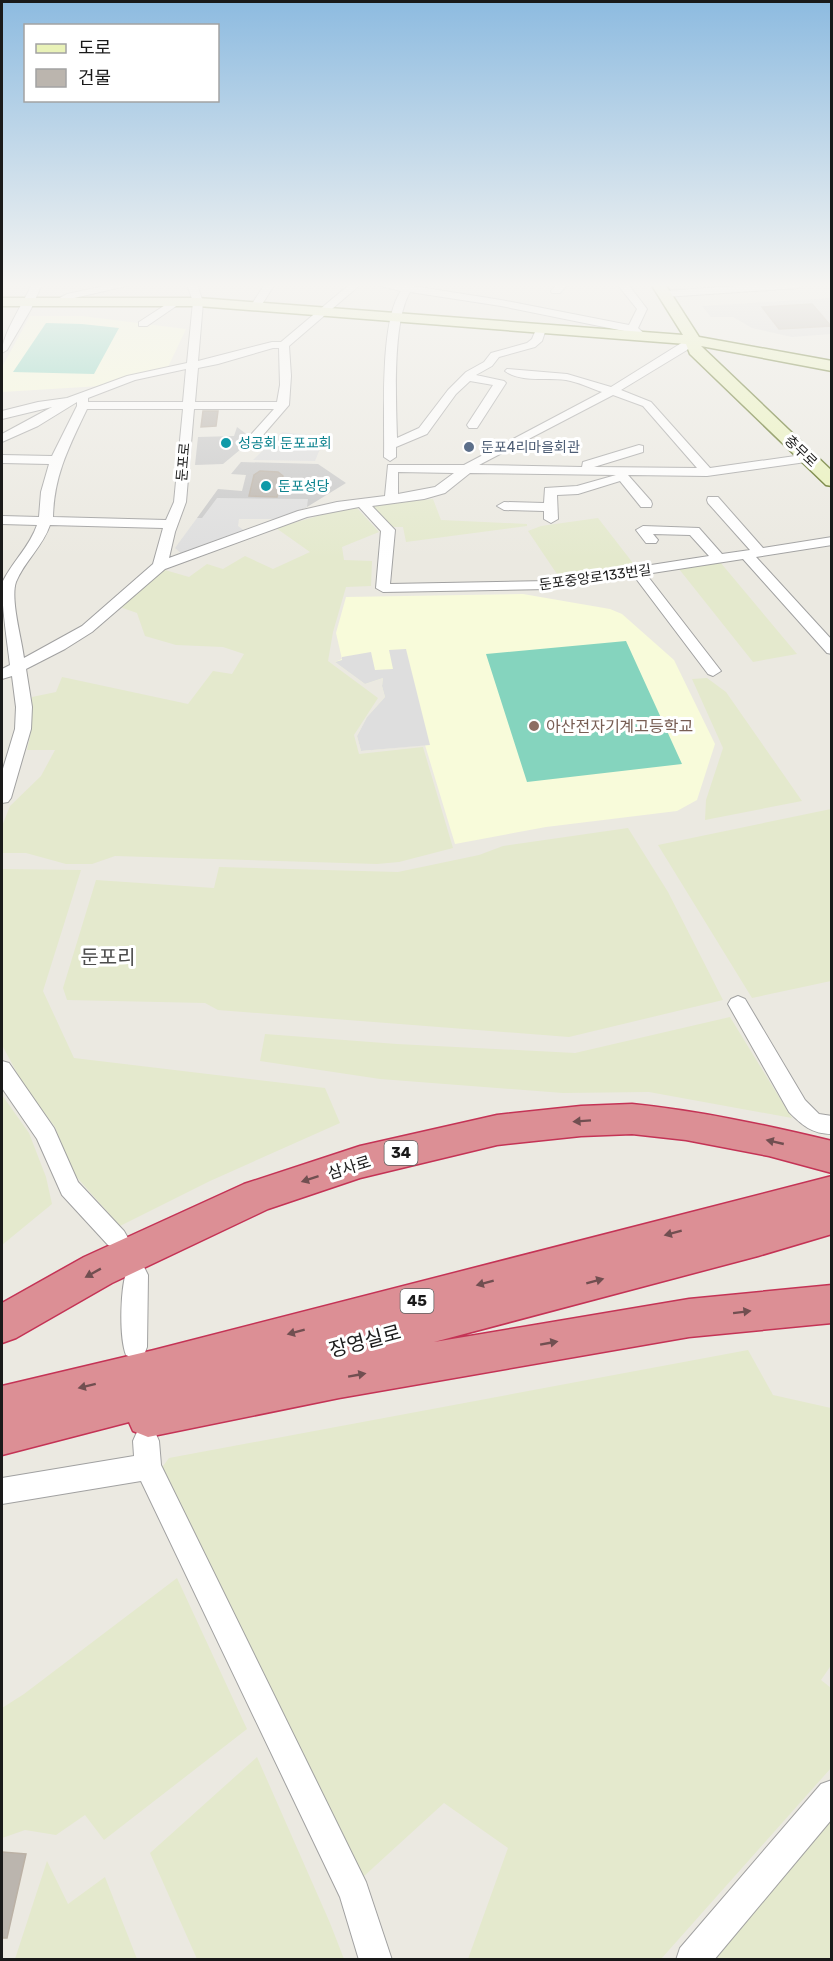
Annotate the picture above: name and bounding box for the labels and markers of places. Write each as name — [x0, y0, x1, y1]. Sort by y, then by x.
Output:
place label: 성공회 둔포교회 — [238, 435, 332, 452]
marker: 성공회 둔포교회 — [219, 436, 233, 450]
place label: 둔포4리마을회관 — [481, 439, 580, 456]
marker: 둔포4리마을회관 — [462, 440, 476, 454]
place label: 둔포성당 — [278, 478, 330, 495]
marker: 둔포성당 — [259, 479, 273, 493]
place label: 아산전자기계고등학교 — [546, 717, 693, 736]
marker: 아산전자기계고등학교 — [527, 719, 541, 733]

